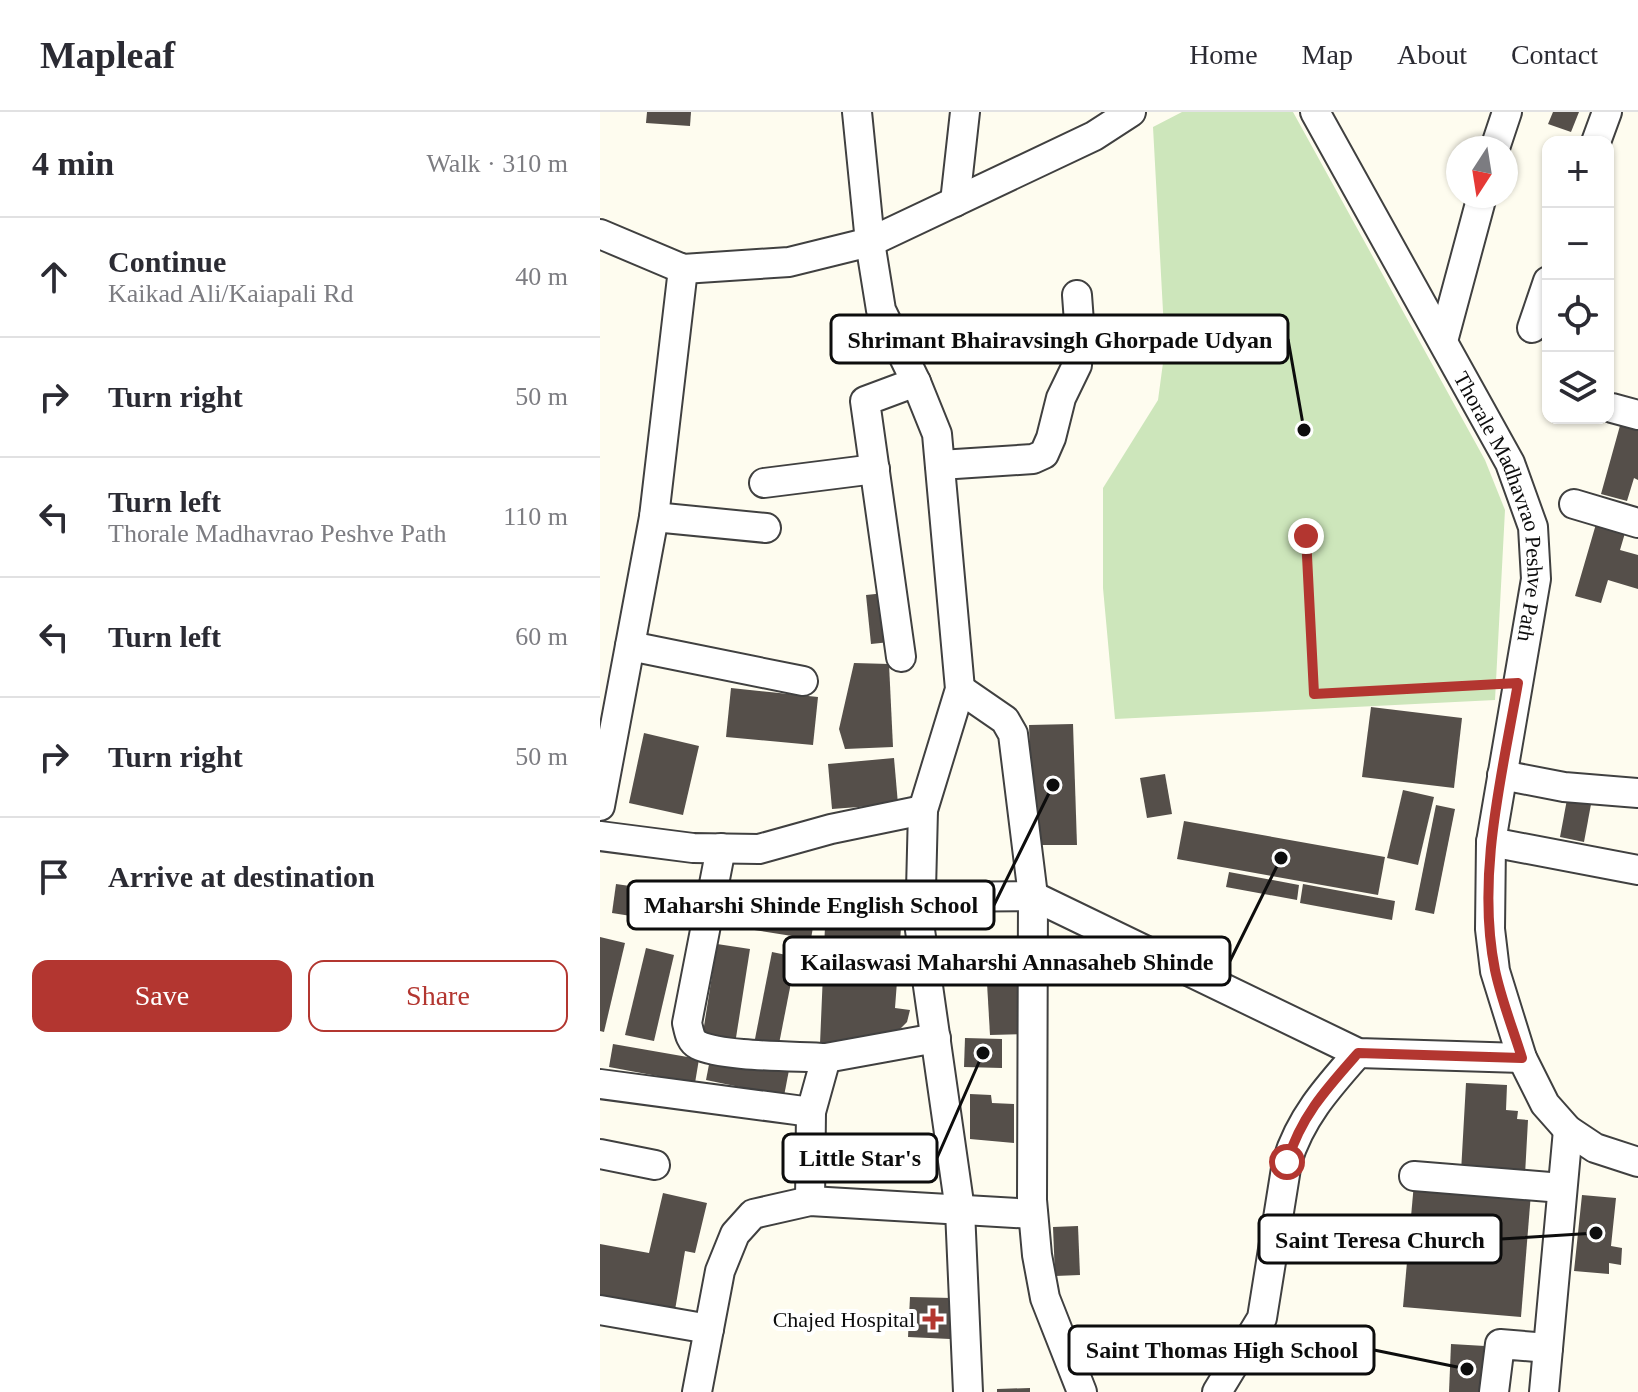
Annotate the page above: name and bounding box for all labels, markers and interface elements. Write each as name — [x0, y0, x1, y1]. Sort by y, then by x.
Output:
text: Mapleaf — [40, 34, 175, 76]
text: Home — [1189, 39, 1258, 70]
text: Map — [1302, 39, 1353, 70]
text: About — [1397, 39, 1467, 70]
text: Contact — [1511, 39, 1598, 70]
north arrow — [1446, 136, 1518, 208]
map controls — [1542, 136, 1614, 424]
button: + — [1542, 136, 1614, 208]
text: 4 min — [32, 145, 114, 182]
text: Walk · 310 m — [426, 149, 568, 178]
button: − — [1542, 208, 1614, 280]
text: Continue — [108, 245, 226, 278]
icon: ahead — [32, 255, 76, 299]
text: 40 m — [515, 262, 568, 291]
text: Kaikad Ali/Kaiapali Rd — [108, 279, 354, 308]
button: locate — [1542, 280, 1614, 352]
callout: Shrimant Bhairavsingh Ghorpade Udyan — [831, 315, 1288, 363]
text: Shrimant Bhairavsingh Ghorpade Udyan — [848, 327, 1272, 353]
button: layers — [1542, 352, 1614, 424]
street label: Thorale Madhavrao Peshve Path — [1449, 367, 1549, 644]
icon: right — [32, 375, 76, 419]
text: Turn right — [108, 380, 243, 413]
text: 50 m — [515, 382, 568, 411]
text: Turn left — [108, 485, 221, 518]
icon: left — [32, 495, 76, 539]
text: 110 m — [503, 502, 568, 531]
route end — [1288, 518, 1324, 554]
text: Thorale Madhavrao Peshve Path — [108, 519, 447, 548]
icon: left — [32, 615, 76, 659]
text: Turn left — [108, 620, 221, 653]
text: 60 m — [515, 622, 568, 651]
icon: right — [32, 735, 76, 779]
text: Turn right — [108, 740, 243, 773]
text: 50 m — [515, 742, 568, 771]
icon: arrive — [32, 855, 76, 899]
text: Arrive at destination — [108, 860, 375, 893]
callout: Maharshi Shinde English School — [628, 881, 994, 929]
text: Maharshi Shinde English School — [644, 892, 978, 918]
callout: Kailaswasi Maharshi Annasaheb Shinde — [784, 937, 1230, 985]
text: Kailaswasi Maharshi Annasaheb Shinde — [801, 949, 1214, 975]
button: Save — [32, 960, 292, 1032]
button: Share — [308, 960, 568, 1032]
callout: Little Star's — [783, 1134, 937, 1182]
route start — [1269, 1144, 1305, 1180]
text: Little Star's — [799, 1145, 921, 1171]
callout: Saint Teresa Church — [1259, 1215, 1501, 1263]
text: Saint Teresa Church — [1275, 1227, 1485, 1253]
place label: Chajed Hospital — [773, 1307, 915, 1332]
marker: Chajed Hospital — [922, 1308, 944, 1330]
callout: Saint Thomas High School — [1069, 1326, 1374, 1374]
text: Saint Thomas High School — [1086, 1337, 1358, 1363]

